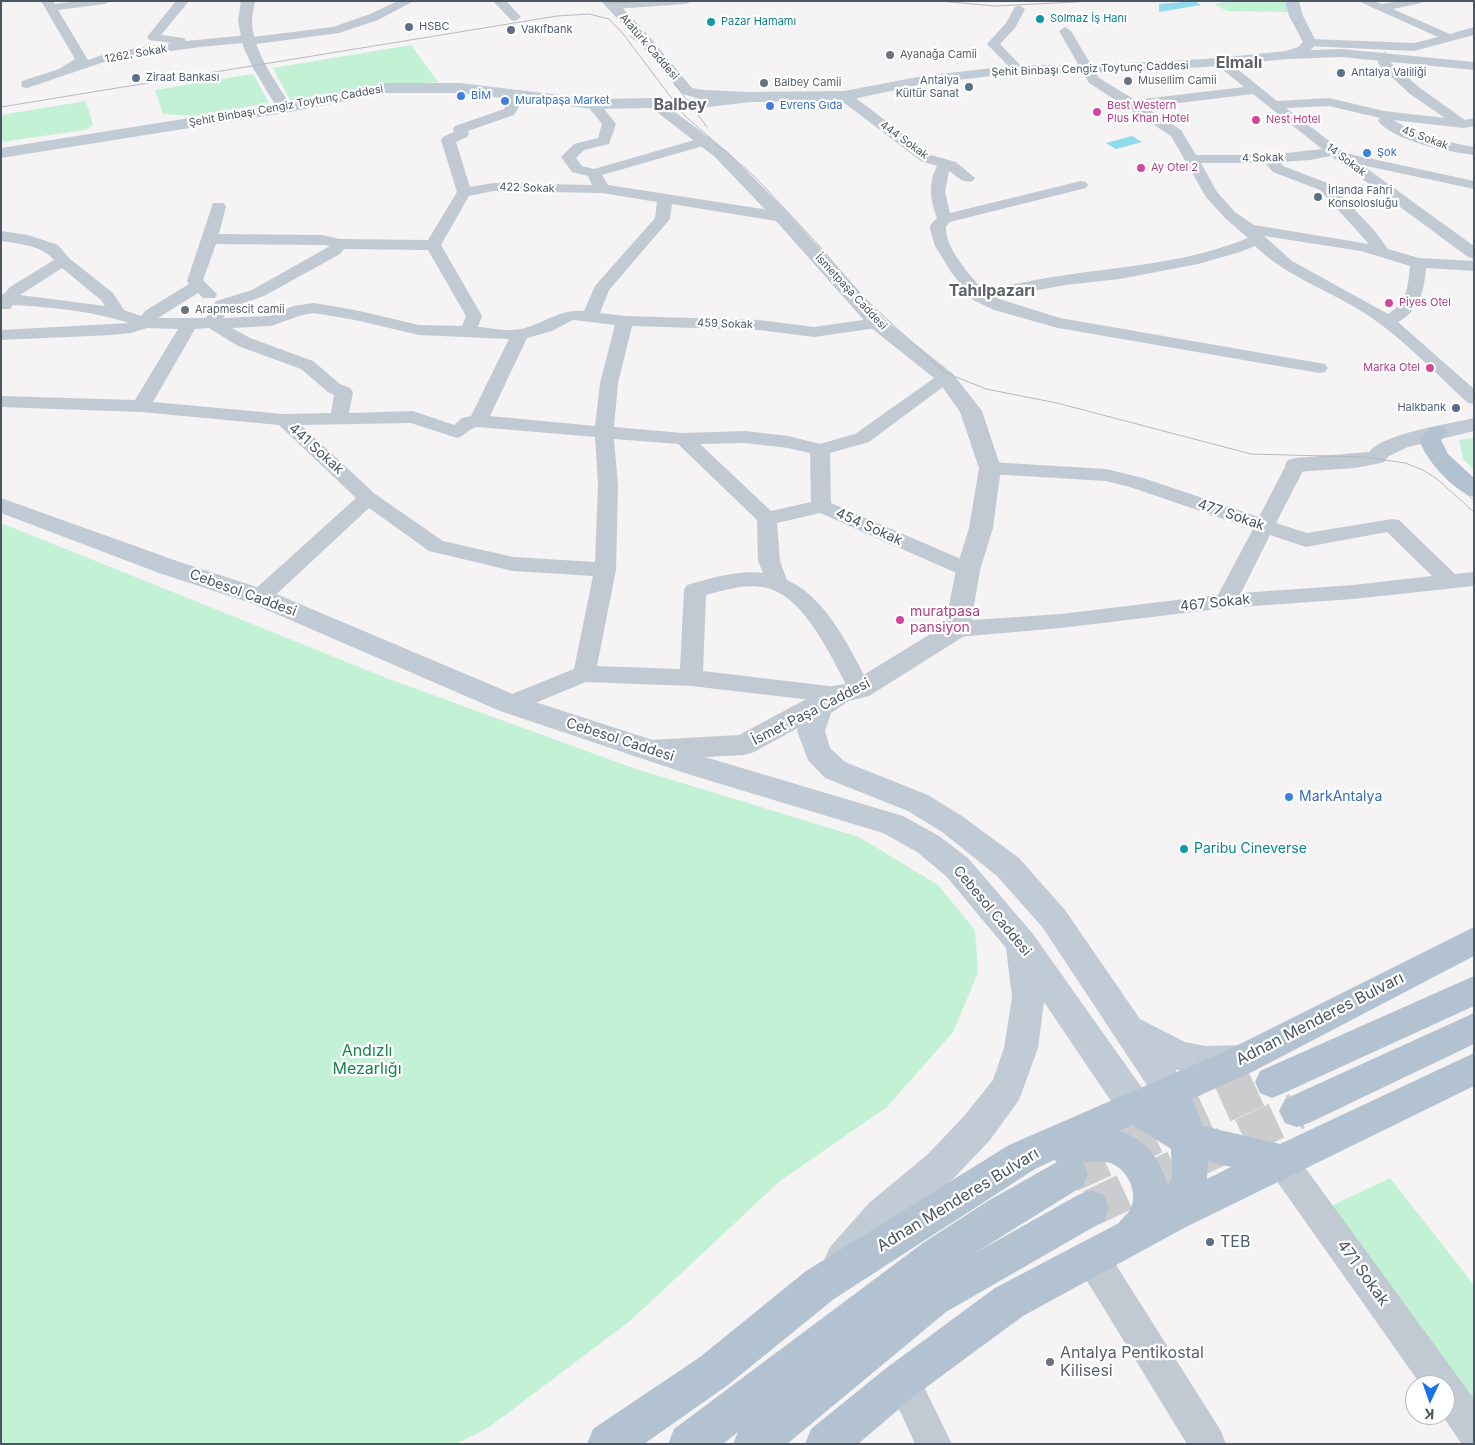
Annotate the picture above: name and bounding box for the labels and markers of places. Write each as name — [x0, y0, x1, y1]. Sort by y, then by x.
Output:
place label: Solmaz İş Hanı — [1050, 12, 1127, 26]
marker: Solmaz İş Hanı — [1034, 13, 1046, 25]
place label: Pazar Hamamı — [721, 15, 796, 29]
marker: Pazar Hamamı — [705, 16, 717, 28]
place label: HSBC — [419, 20, 449, 34]
marker: HSBC — [403, 21, 415, 33]
place label: Vakıfbank — [521, 23, 573, 37]
marker: Vakıfbank — [505, 24, 517, 36]
place label: Ayanağa Camii — [900, 48, 977, 62]
marker: Ayanağa Camii — [884, 49, 896, 61]
place label: Antalya Valiliği — [1351, 66, 1426, 80]
marker: Antalya Valiliği — [1335, 67, 1347, 79]
place label: Ziraat Bankası — [146, 71, 219, 85]
marker: Ziraat Bankası — [130, 72, 142, 84]
place label: Antalya Kültür Sanat — [896, 74, 959, 100]
place label: Musellim Camii — [1138, 74, 1217, 88]
marker: Musellim Camii — [1122, 75, 1134, 87]
place label: Balbey Camii — [774, 76, 841, 90]
marker: Balbey Camii — [758, 77, 770, 89]
marker: Antalya Kültür Sanat — [963, 81, 975, 93]
place label: BİM — [471, 89, 491, 103]
marker: BİM — [455, 90, 467, 102]
place label: Muratpaşa Market — [515, 94, 610, 108]
marker: Muratpaşa Market — [499, 95, 511, 107]
place label: Evrens Gıda — [780, 99, 842, 113]
place label: Best Western Plus Khan Hotel — [1107, 99, 1189, 125]
marker: Evrens Gıda — [764, 100, 776, 112]
marker: Best Western Plus Khan Hotel — [1091, 106, 1103, 118]
place label: Nest Hotel — [1266, 113, 1321, 127]
marker: Nest Hotel — [1250, 114, 1262, 126]
place label: Şok — [1377, 146, 1397, 160]
marker: Şok — [1361, 147, 1373, 159]
place label: Ay Otel 2 — [1151, 161, 1198, 175]
marker: Ay Otel 2 — [1135, 162, 1147, 174]
place label: İrlanda Fahri Konsolosluğu — [1328, 184, 1398, 210]
marker: İrlanda Fahri Konsolosluğu — [1312, 191, 1324, 203]
place label: Piyes Otel — [1399, 296, 1451, 310]
marker: Piyes Otel — [1383, 297, 1395, 309]
place label: Arapmescit camii — [195, 303, 285, 317]
marker: Arapmescit camii — [179, 304, 191, 316]
place label: Marka Otel — [1363, 361, 1420, 375]
marker: Marka Otel — [1424, 362, 1436, 374]
place label: Halkbank — [1397, 401, 1446, 415]
marker: Halkbank — [1450, 402, 1462, 414]
place label: muratpasa pansiyon — [910, 604, 980, 636]
marker: muratpasa pansiyon — [894, 614, 906, 626]
place label: MarkAntalya — [1299, 789, 1382, 805]
marker: MarkAntalya — [1283, 791, 1295, 803]
place label: Paribu Cineverse — [1194, 841, 1307, 857]
marker: Paribu Cineverse — [1178, 843, 1190, 855]
place label: TEB — [1220, 1232, 1250, 1252]
marker: TEB — [1204, 1236, 1216, 1248]
place label: Antalya Pentikostal Kilisesi — [1060, 1343, 1204, 1381]
marker: Antalya Pentikostal Kilisesi — [1044, 1356, 1056, 1368]

